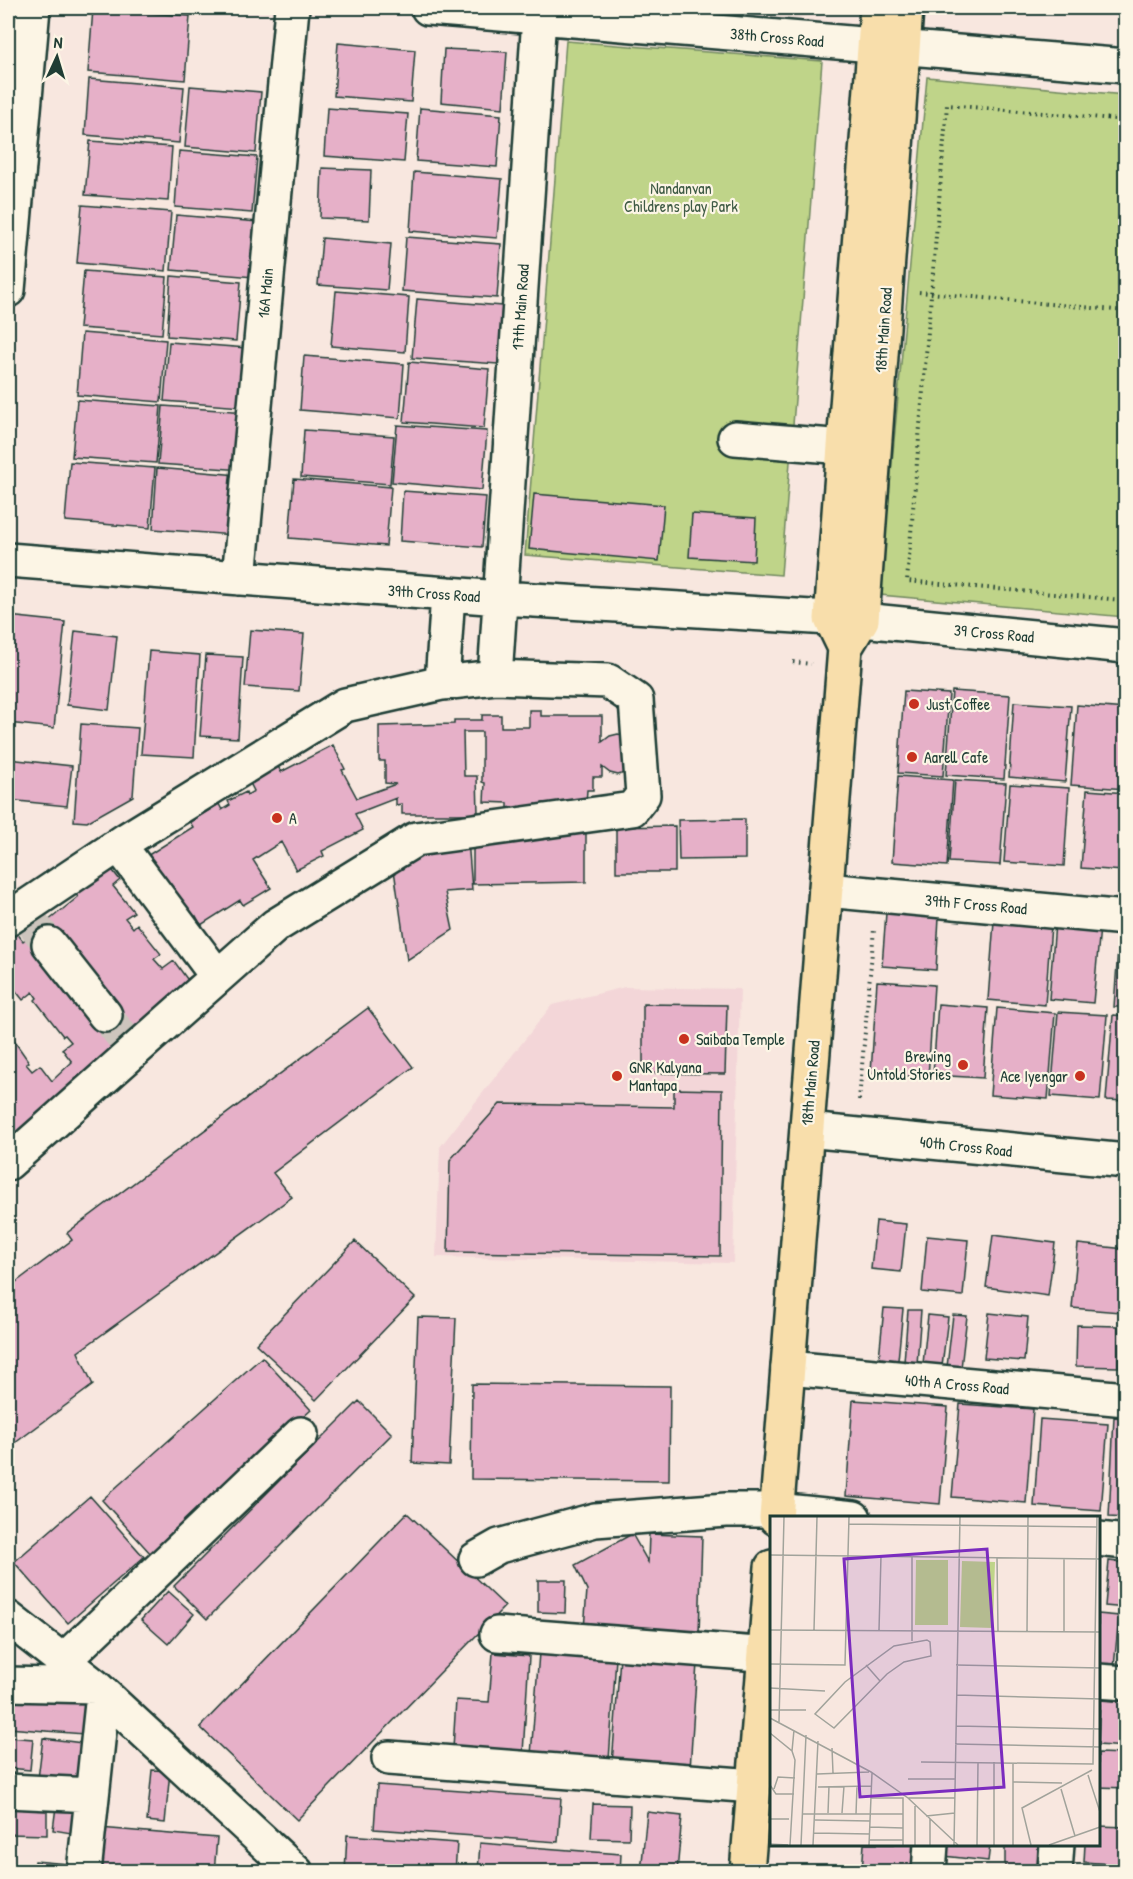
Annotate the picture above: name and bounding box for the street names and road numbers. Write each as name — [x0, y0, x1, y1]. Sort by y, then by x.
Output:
street label: 38th Cross Road — [729, 22, 825, 52]
street label: 17th Main Road — [506, 263, 534, 351]
street label: 16A Main — [252, 267, 278, 319]
street label: 18th Main Road — [869, 287, 897, 373]
street label: 39th Cross Road — [387, 579, 481, 607]
street label: 39 Cross Road — [953, 619, 1035, 647]
street label: 39th F Cross Road — [924, 889, 1028, 919]
street label: 18th Main Road — [795, 1040, 825, 1126]
street label: 40th Cross Road — [919, 1130, 1013, 1162]
street label: 40th A Cross Road — [904, 1369, 1010, 1399]

